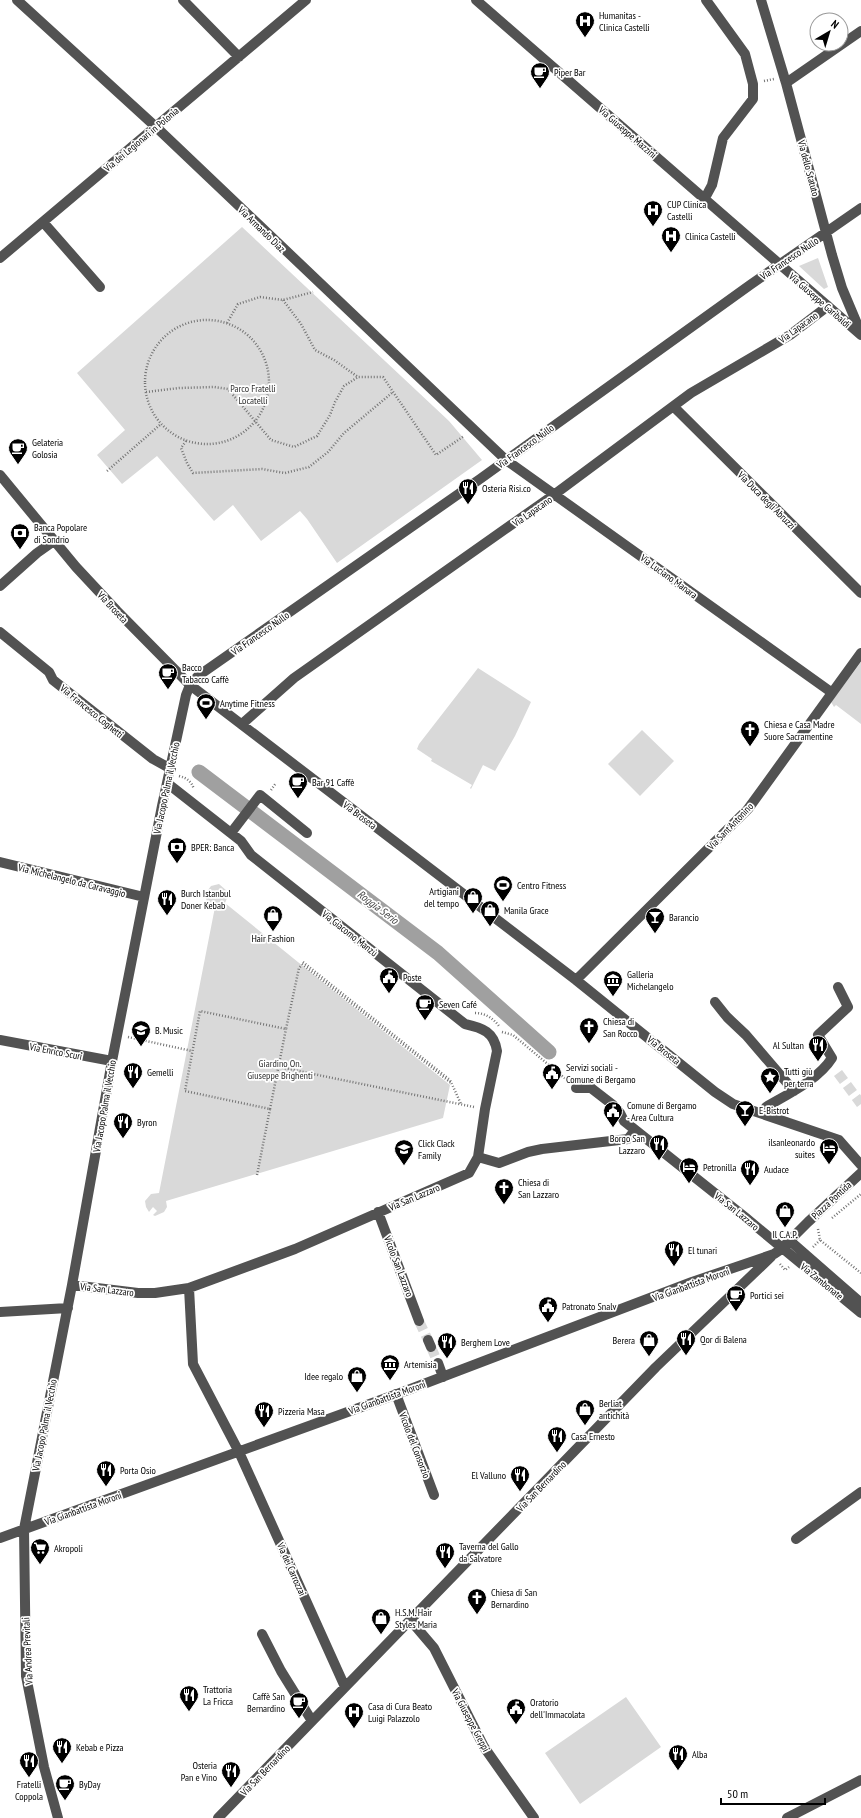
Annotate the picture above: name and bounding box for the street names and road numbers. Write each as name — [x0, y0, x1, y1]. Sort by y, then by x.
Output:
street label: Via Giuseppe Mazzini — [595, 103, 660, 161]
street label: Via dei Legionari in Polonia — [100, 104, 182, 175]
street label: Via dello Statuto — [795, 138, 822, 198]
street label: Via Armando Diaz — [235, 203, 288, 255]
street label: Via Francesco Nullo — [757, 234, 821, 283]
street label: Via Giuseppe Garibaldi — [785, 269, 853, 331]
street label: Via Lapacano — [775, 309, 821, 347]
street label: Via Francesco Nullo — [493, 421, 556, 472]
street label: Via Duca degli Abruzzi — [734, 468, 798, 532]
street label: Via Lapacano — [509, 493, 555, 530]
street label: Via Luciano Manara — [637, 551, 700, 601]
street label: Via Broseta — [94, 588, 131, 626]
street label: Via Francesco Nullo — [228, 609, 292, 659]
street label: Via Francesco Coghetti — [56, 681, 126, 741]
street label: Via Jacopo Palma il Vecchio — [150, 741, 183, 836]
street label: Via Broseta — [339, 798, 379, 832]
street label: Via Sant'Antonino — [704, 800, 756, 853]
street label: Via Michelangelo da Caravaggio — [16, 861, 127, 900]
street label: Via Giacomo Manzù — [318, 907, 380, 959]
street label: Via Broseta — [644, 1032, 683, 1068]
street label: Via Enrico Scuri — [27, 1040, 83, 1063]
street label: Via Jacopo Palma il Vecchio — [90, 1059, 119, 1154]
street label: Piazza Pontida — [809, 1178, 854, 1222]
street label: Via San Lazzaro — [386, 1181, 442, 1214]
street label: Via San Lazzaro — [711, 1189, 762, 1233]
street label: Vicolo San Lazzaro — [381, 1233, 416, 1299]
street label: Via Zambonate — [797, 1260, 846, 1303]
street label: Via Gianbattista Moroni — [650, 1265, 731, 1305]
street label: Via San Lazzaro — [78, 1280, 135, 1299]
street label: Via Jacopo Palma il Vecchio — [29, 1378, 60, 1473]
street label: Via Gianbattista Moroni — [346, 1378, 427, 1418]
street label: Vicolo del Consorzio — [396, 1409, 433, 1480]
street label: Via San Bernardino — [513, 1458, 569, 1515]
street label: Via Gianbattista Moroni — [42, 1489, 123, 1529]
street label: Via dei Carrozzai — [274, 1540, 309, 1598]
street label: Via Andrea Previtali — [19, 1617, 36, 1686]
street label: Via Giuseppe Greppi — [448, 1686, 493, 1754]
street label: Via San Bernardino — [237, 1742, 293, 1799]

